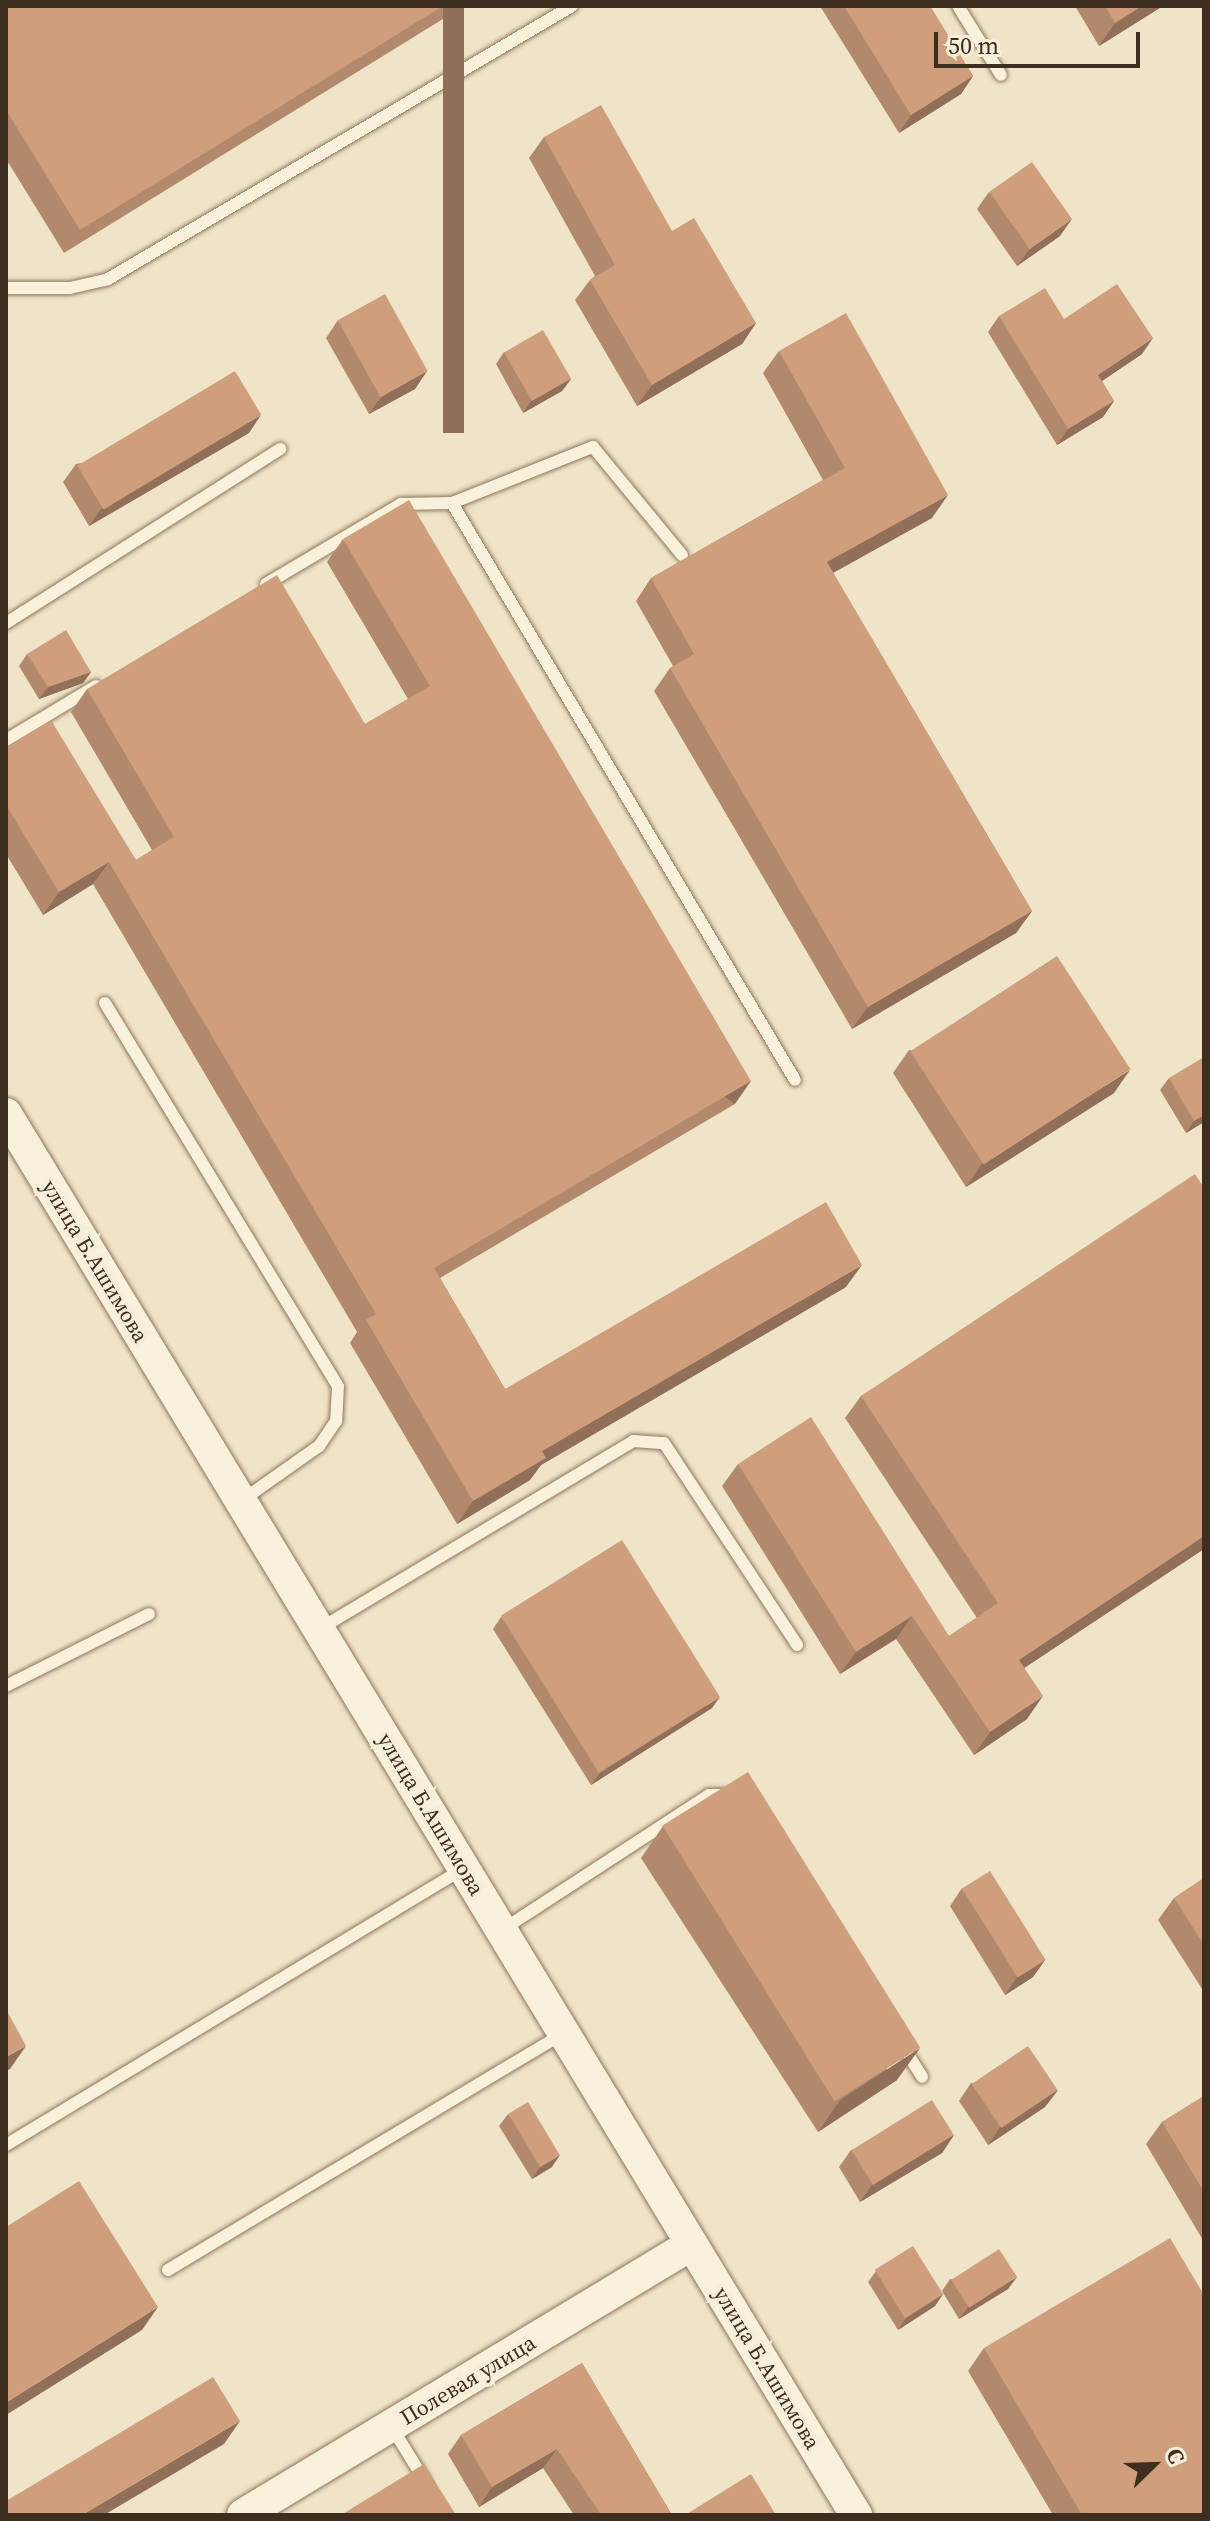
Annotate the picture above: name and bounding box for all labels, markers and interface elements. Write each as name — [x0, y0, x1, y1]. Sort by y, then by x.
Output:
scale bar — [938, 16, 1144, 66]
text: 50 m — [948, 29, 999, 62]
street label: улица Б.Ашимова — [36, 1175, 154, 1347]
street label: улица Б.Ашимова — [372, 1728, 490, 1900]
street label: улица Б.Ашимова — [708, 2282, 826, 2454]
street label: Полевая улица — [396, 2329, 540, 2431]
north arrow — [1114, 2425, 1194, 2505]
text: С — [1160, 2443, 1193, 2468]

